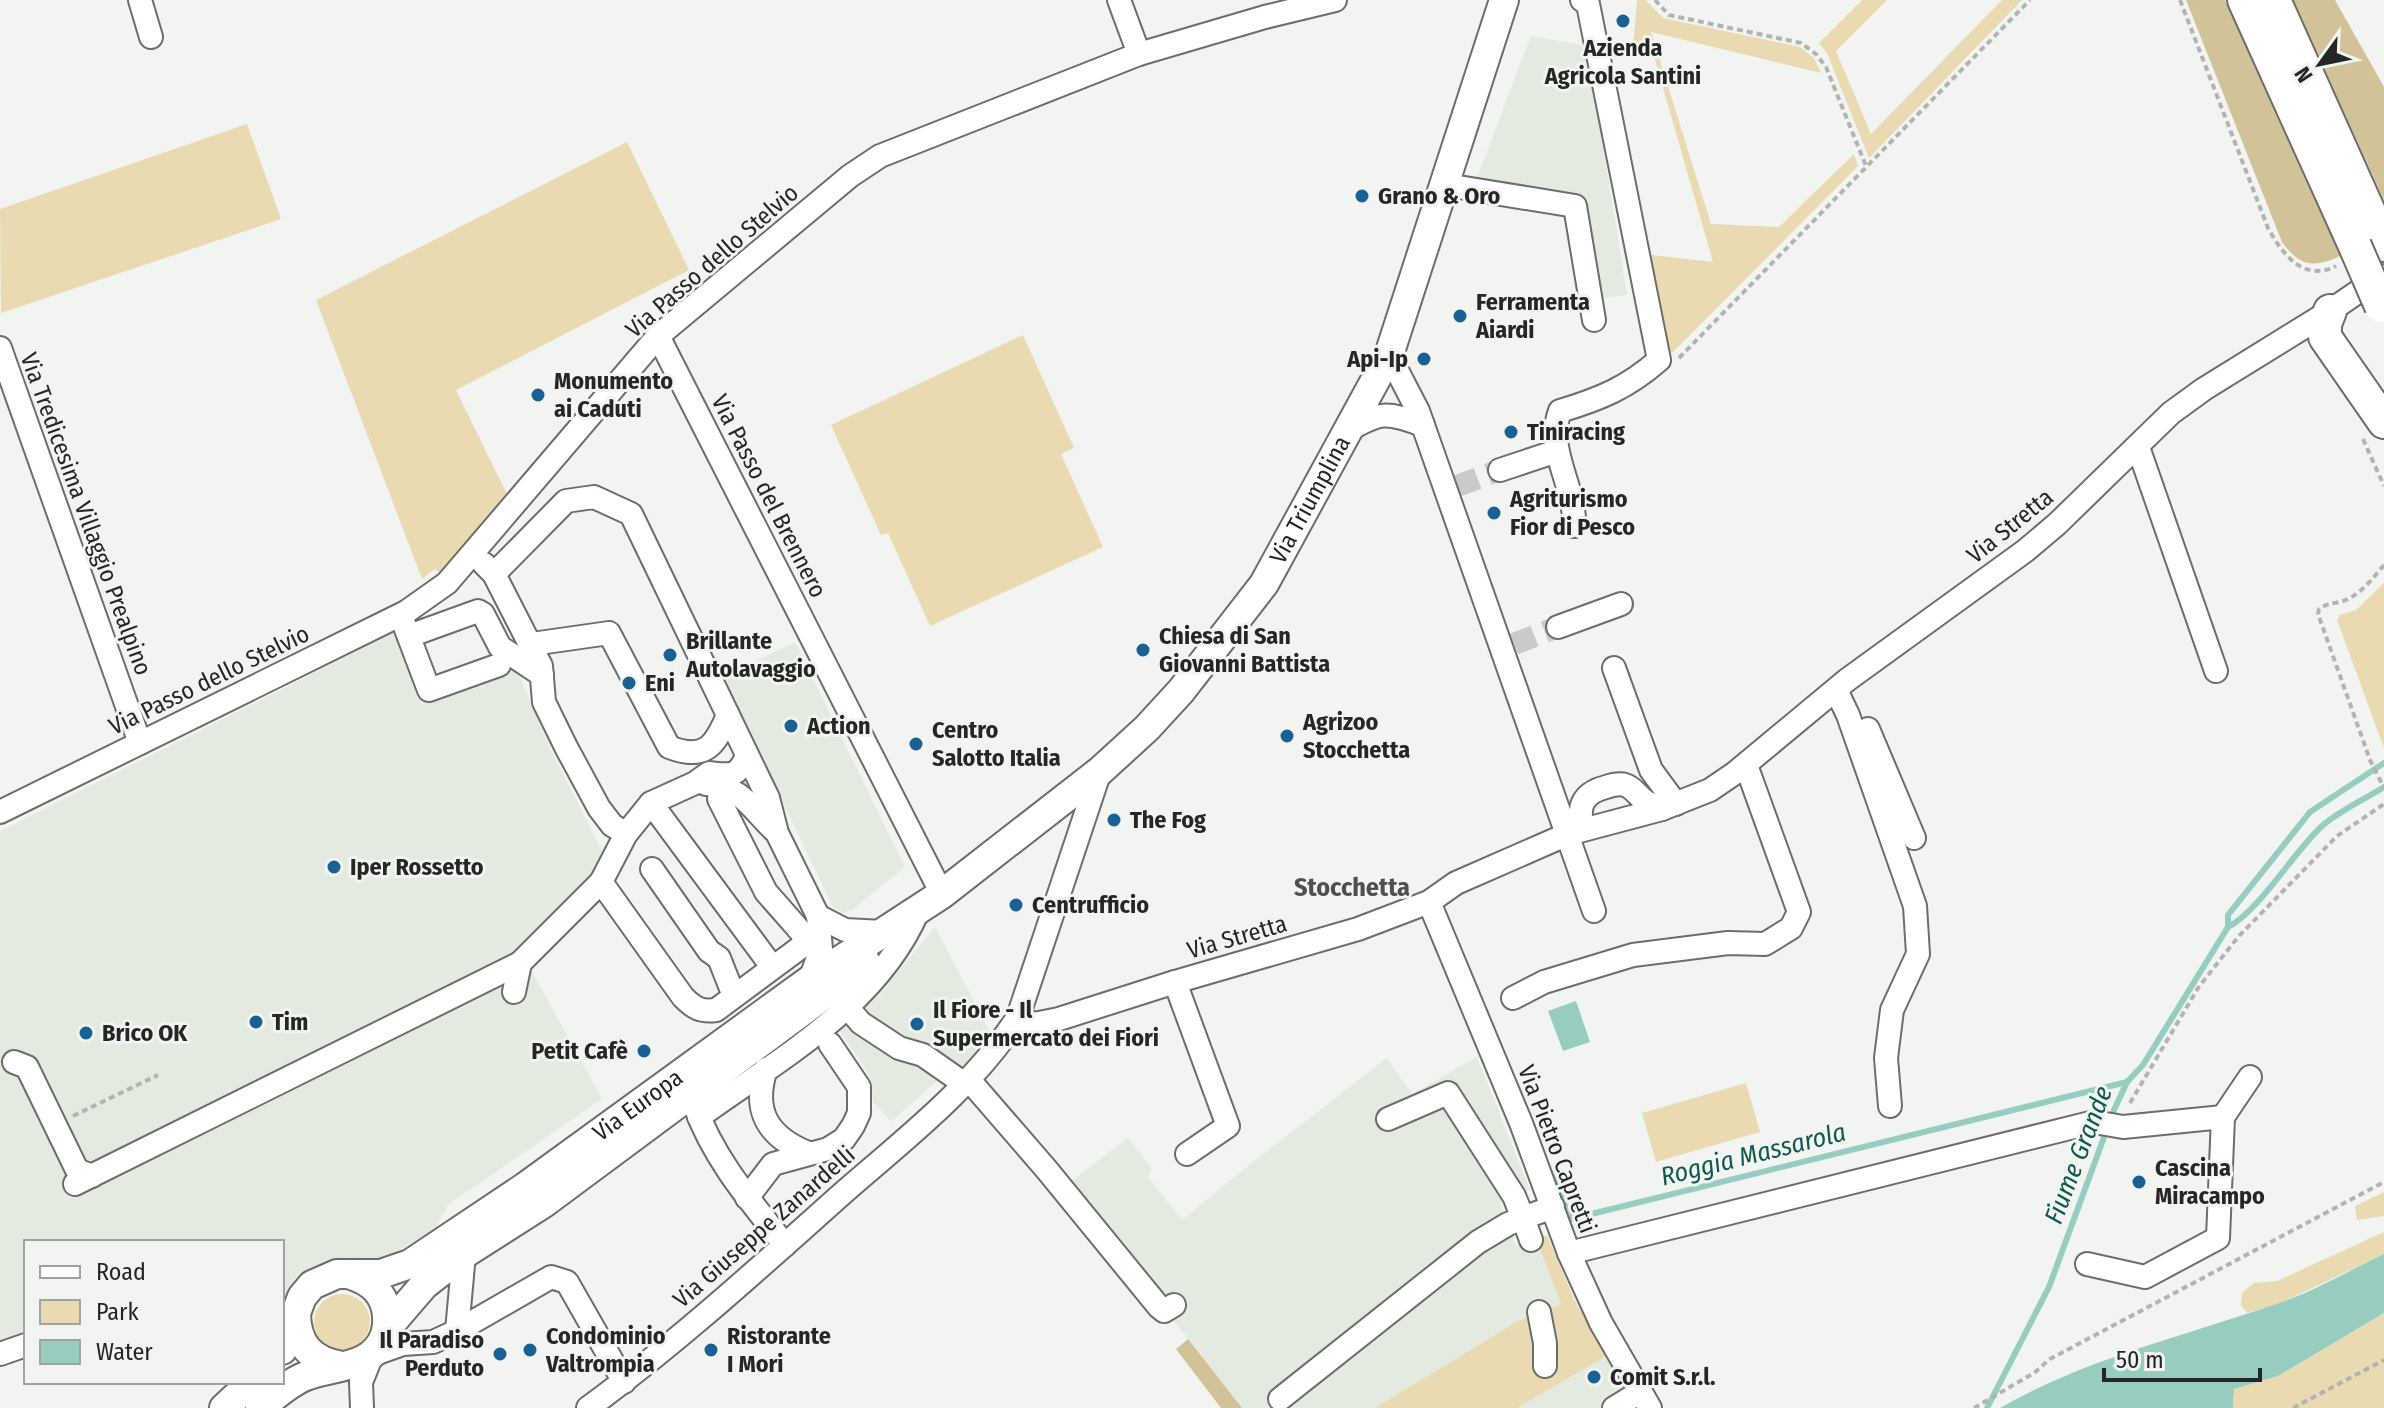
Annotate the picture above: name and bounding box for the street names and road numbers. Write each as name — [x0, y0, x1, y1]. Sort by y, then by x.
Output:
street label: Via Passo dello Stelvio — [620, 178, 804, 344]
street label: Via Tredicesima Villaggio Prealpino — [15, 349, 157, 679]
street label: Via Passo del Brennero — [706, 390, 832, 602]
street label: Via Triumplina — [1264, 431, 1356, 568]
street label: Via Stretta — [1961, 483, 2059, 569]
street label: Via Passo dello Stelvio — [104, 619, 314, 741]
street label: Via Stretta — [1184, 909, 1290, 965]
street label: Via Pietro Capretti — [1512, 1061, 1602, 1237]
street label: Via Europa — [588, 1063, 688, 1147]
street label: Via Giuseppe Zanardelli — [667, 1141, 861, 1313]

